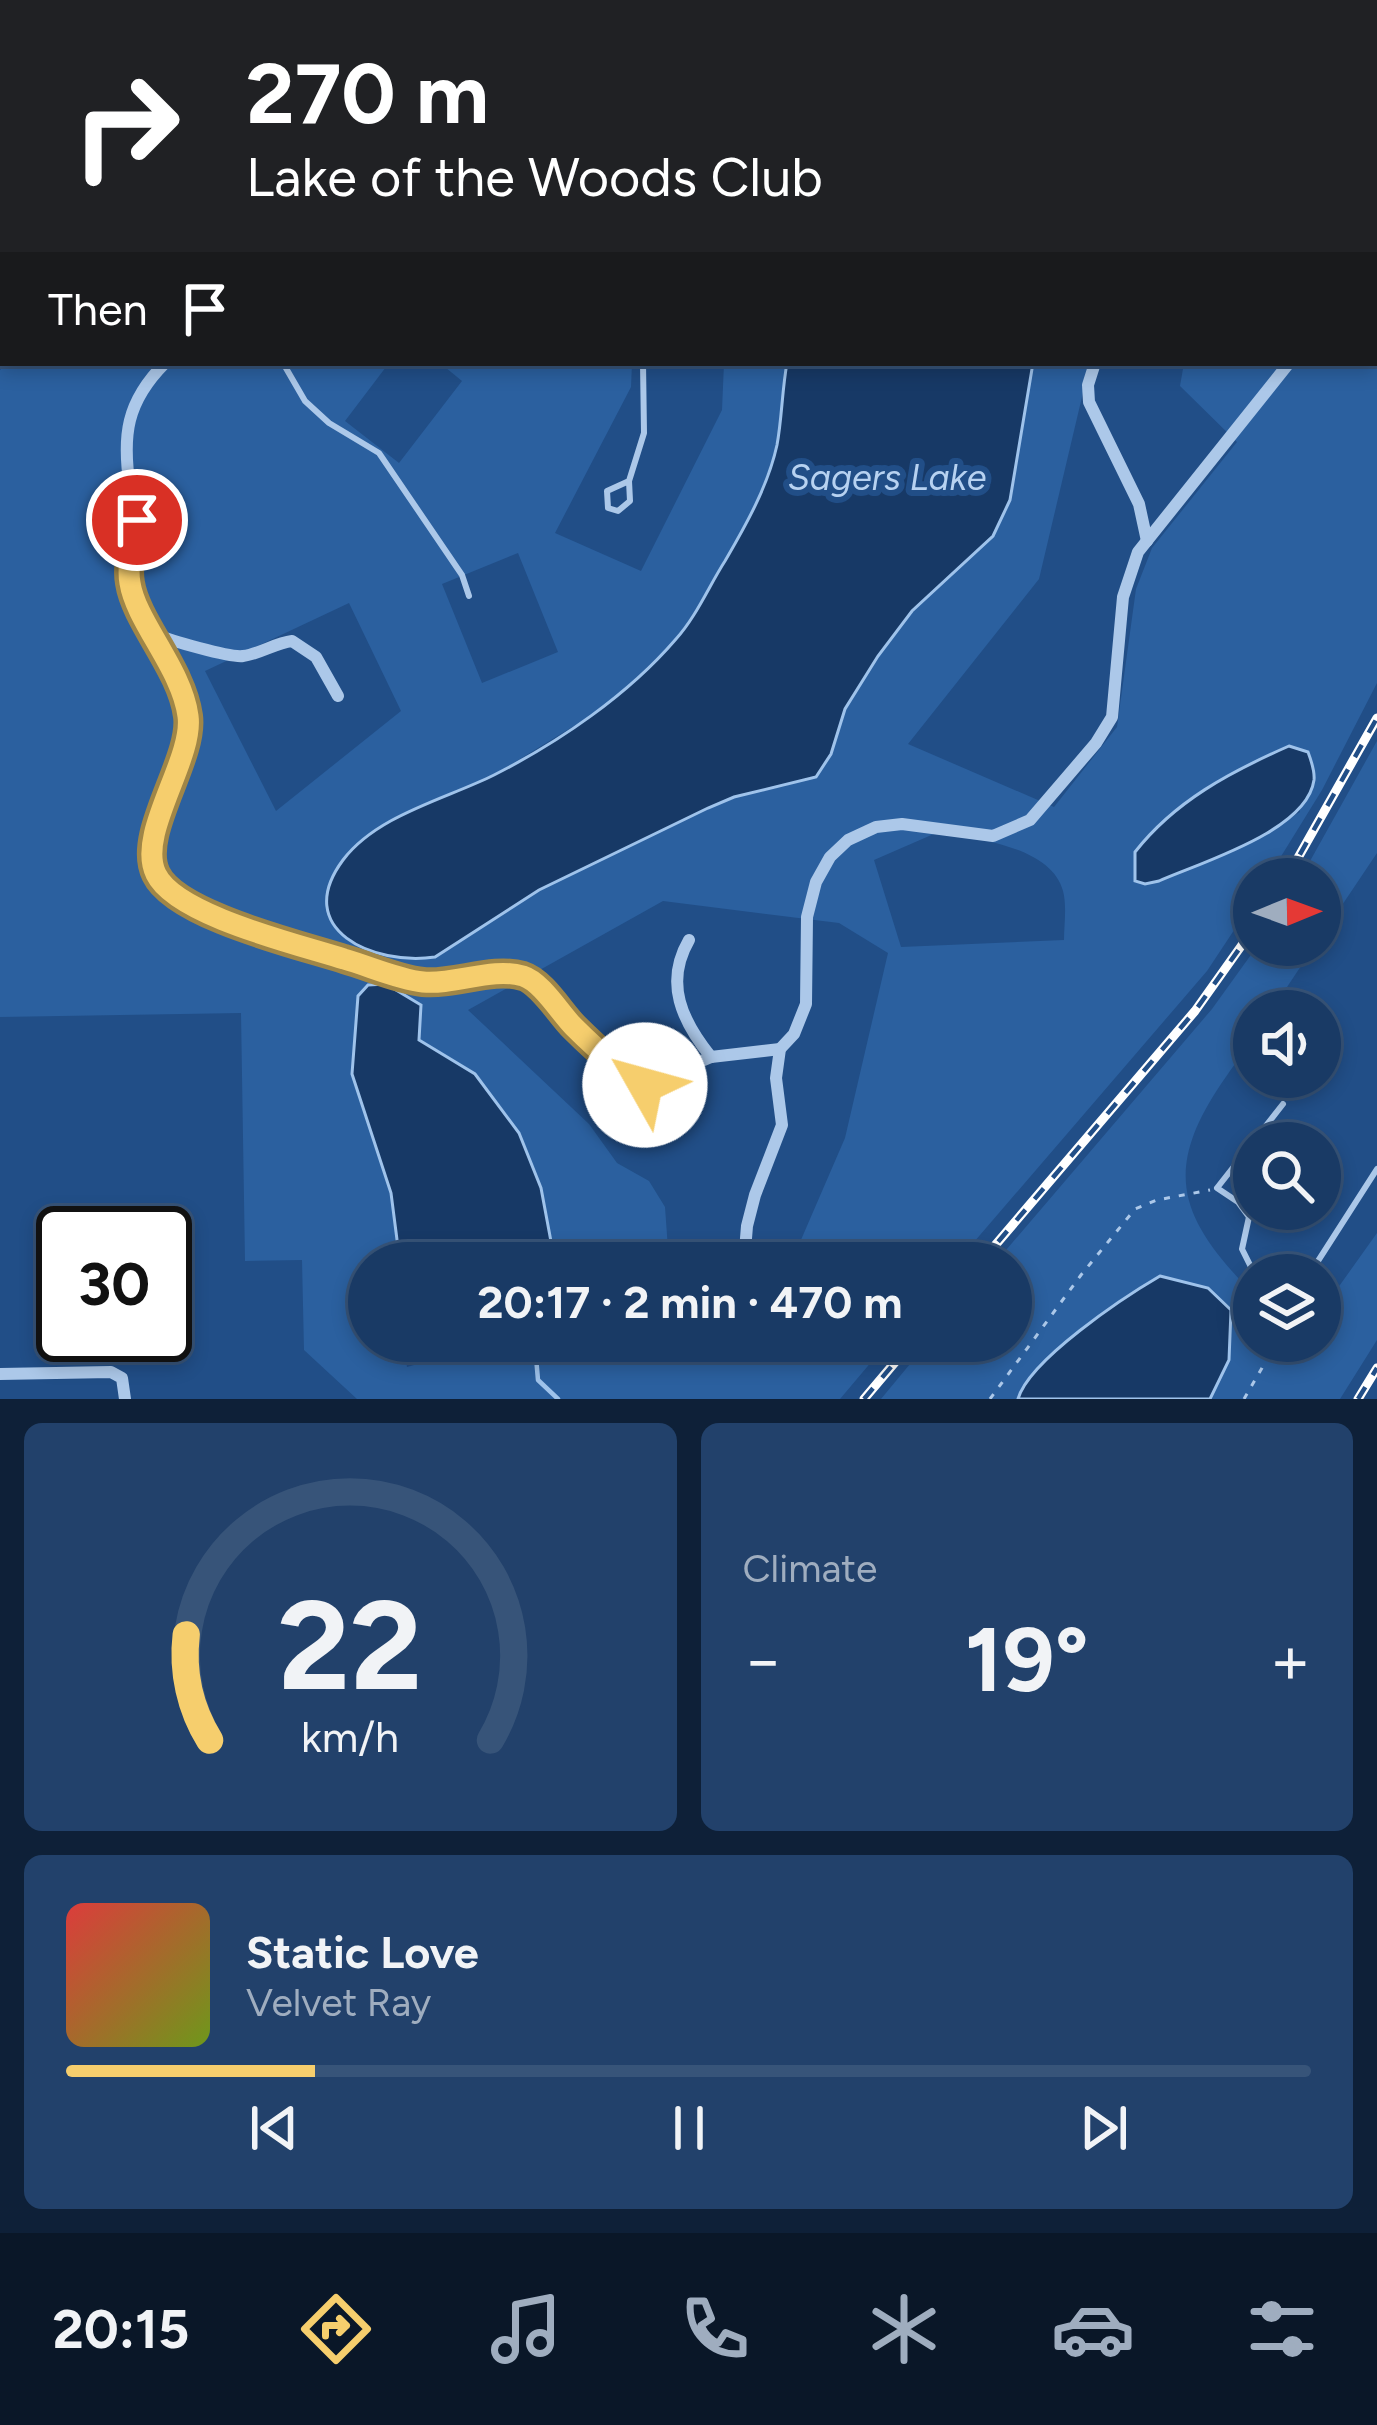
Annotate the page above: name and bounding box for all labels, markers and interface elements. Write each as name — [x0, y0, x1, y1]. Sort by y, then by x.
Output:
text: 270 m — [246, 43, 489, 144]
icon: right — [48, 48, 204, 204]
text: Lake of the Woods Club — [246, 145, 823, 210]
icon: arrive — [172, 276, 238, 342]
text: Then — [48, 282, 148, 336]
water label: Sagers Lake — [788, 456, 987, 499]
pin — [86, 469, 188, 571]
icon: arrive — [104, 487, 170, 553]
north arrow — [1233, 858, 1341, 966]
map controls — [1233, 858, 1341, 1362]
button: sound — [1233, 990, 1341, 1098]
position arrow — [582, 1022, 708, 1148]
button: search — [1233, 1122, 1341, 1230]
speed limit sign: 30 — [36, 1206, 192, 1362]
button: layers — [1233, 1254, 1341, 1362]
text: 20:17 · 2 min · 470 m — [478, 1275, 902, 1329]
text: Climate — [743, 1545, 877, 1592]
text: 22 — [278, 1570, 423, 1720]
text: 19° — [965, 1605, 1089, 1714]
text: − — [743, 1620, 784, 1700]
text: + — [1270, 1620, 1311, 1700]
text: km/h — [301, 1711, 399, 1763]
text: Static Love — [246, 1925, 479, 1979]
text: Velvet Ray — [246, 1979, 431, 2026]
icon: previous — [241, 2095, 307, 2161]
icon: pause — [656, 2095, 722, 2161]
icon: next — [1071, 2095, 1137, 2161]
icon: directions — [294, 2287, 378, 2371]
icon: music — [484, 2287, 568, 2371]
icon: phone — [673, 2287, 757, 2371]
icon: climate — [862, 2287, 946, 2371]
icon: car — [1051, 2287, 1135, 2371]
icon: filters — [1240, 2287, 1324, 2371]
text: 20:15 — [53, 2297, 189, 2362]

